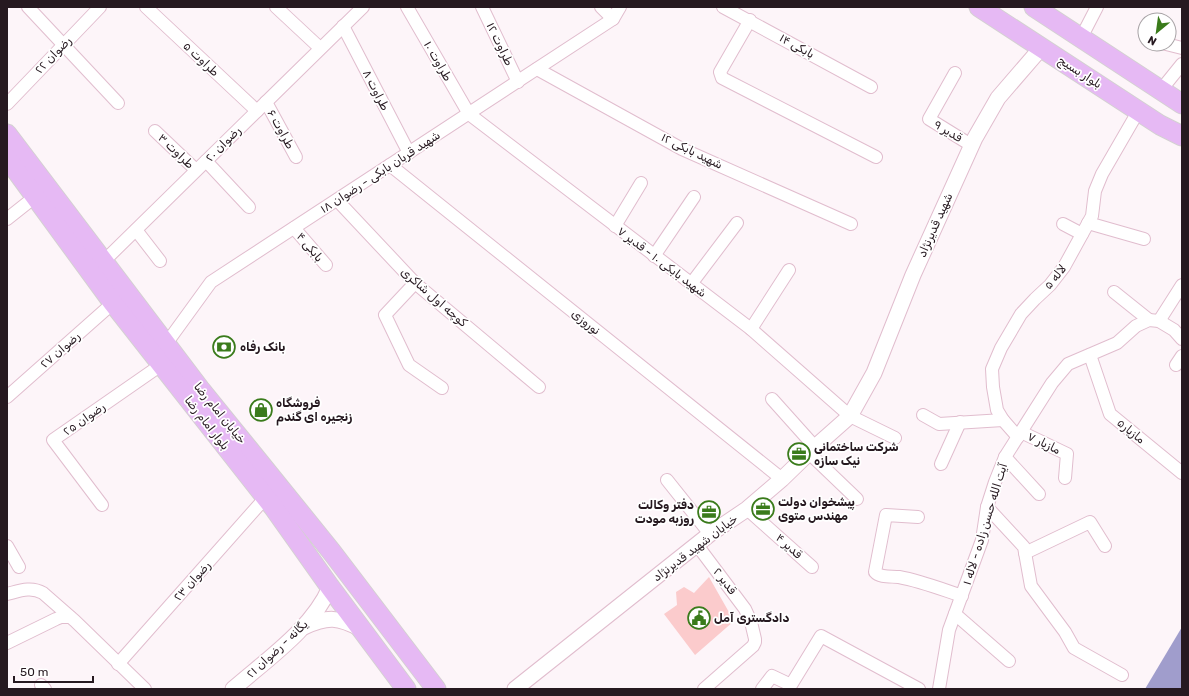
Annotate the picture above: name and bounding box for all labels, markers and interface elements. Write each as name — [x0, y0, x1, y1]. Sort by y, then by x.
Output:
north arrow — [1137, 12, 1177, 52]
street label: طراوت ۱۲ — [483, 20, 516, 68]
street label: بابکی ۱۴ — [777, 31, 817, 62]
street label: رضوان ۲۲ — [32, 33, 75, 77]
text: N — [1146, 33, 1159, 48]
street label: طراوت ۱۰ — [420, 38, 455, 84]
street label: طراوت ۵ — [179, 39, 222, 80]
street label: بلوار بسیج — [1054, 53, 1104, 93]
street label: طراوت ۸ — [359, 67, 392, 113]
street label: طراوت ۶ — [264, 107, 298, 152]
street label: قدیر ۹ — [931, 117, 965, 146]
street label: رضوان ۲۰ — [202, 123, 244, 165]
street label: شهید قربان بابکی - رضوان ۱۸ — [317, 128, 443, 217]
street label: شهید بابکی ۱۲ — [658, 130, 725, 173]
street label: طراوت ۳ — [154, 131, 197, 172]
street label: شهید قدیرنژاد — [915, 191, 956, 260]
street label: شهید بابکی ۱۰ - قدیر ۷ — [614, 224, 709, 301]
street label: بابکی ۴ — [293, 229, 326, 265]
street label: لاله ۵ — [1041, 262, 1069, 292]
street label: کوچه اول شاکری — [397, 264, 471, 331]
street label: نوروزی — [568, 306, 603, 338]
street label: رضوان ۲۷ — [37, 329, 83, 372]
bank icon: بانک رفاه — [211, 334, 237, 360]
place label: بانک رفاه — [240, 340, 285, 354]
street label: خیابان امام رضا — [189, 380, 249, 448]
street label: بلوار امام رضا — [180, 393, 232, 454]
place label: فروشگاه زنجیره ای گندم — [276, 396, 352, 426]
shop icon: فروشگاه زنجیره ای گندم — [248, 397, 274, 423]
street label: رضوان ۲۵ — [60, 399, 108, 439]
street label: مازیار۵ — [1113, 415, 1148, 448]
street label: مازیار ۷ — [1025, 429, 1063, 458]
place label: شرکت ساختمانی نیک سازه — [814, 440, 899, 468]
office icon: شرکت ساختمانی نیک سازه — [786, 441, 812, 467]
street label: آیت الله حسن زاده - لاله ۱ — [960, 461, 1011, 587]
place label: پیشخوان دولت مهندس متوی — [778, 495, 855, 523]
office icon: پیشخوان دولت مهندس متوی — [750, 496, 776, 522]
place label: دفتر وکالت روزبه مودت — [635, 498, 694, 526]
office icon: دفتر وکالت روزبه مودت — [696, 499, 722, 525]
street label: خيابان شهيد قديرنژاد — [650, 512, 741, 585]
street label: قدیر ۴ — [772, 531, 805, 562]
street label: رضوان ۲۳ — [171, 558, 214, 604]
street label: قدیر ۲ — [710, 565, 740, 598]
public building icon: دادگستری آمل — [686, 605, 712, 631]
place label: دادگستری آمل — [714, 611, 790, 625]
street label: یگانه - رضوان ۲۱ — [243, 617, 311, 682]
scale bar — [14, 658, 93, 684]
text: 50 m — [20, 665, 48, 679]

